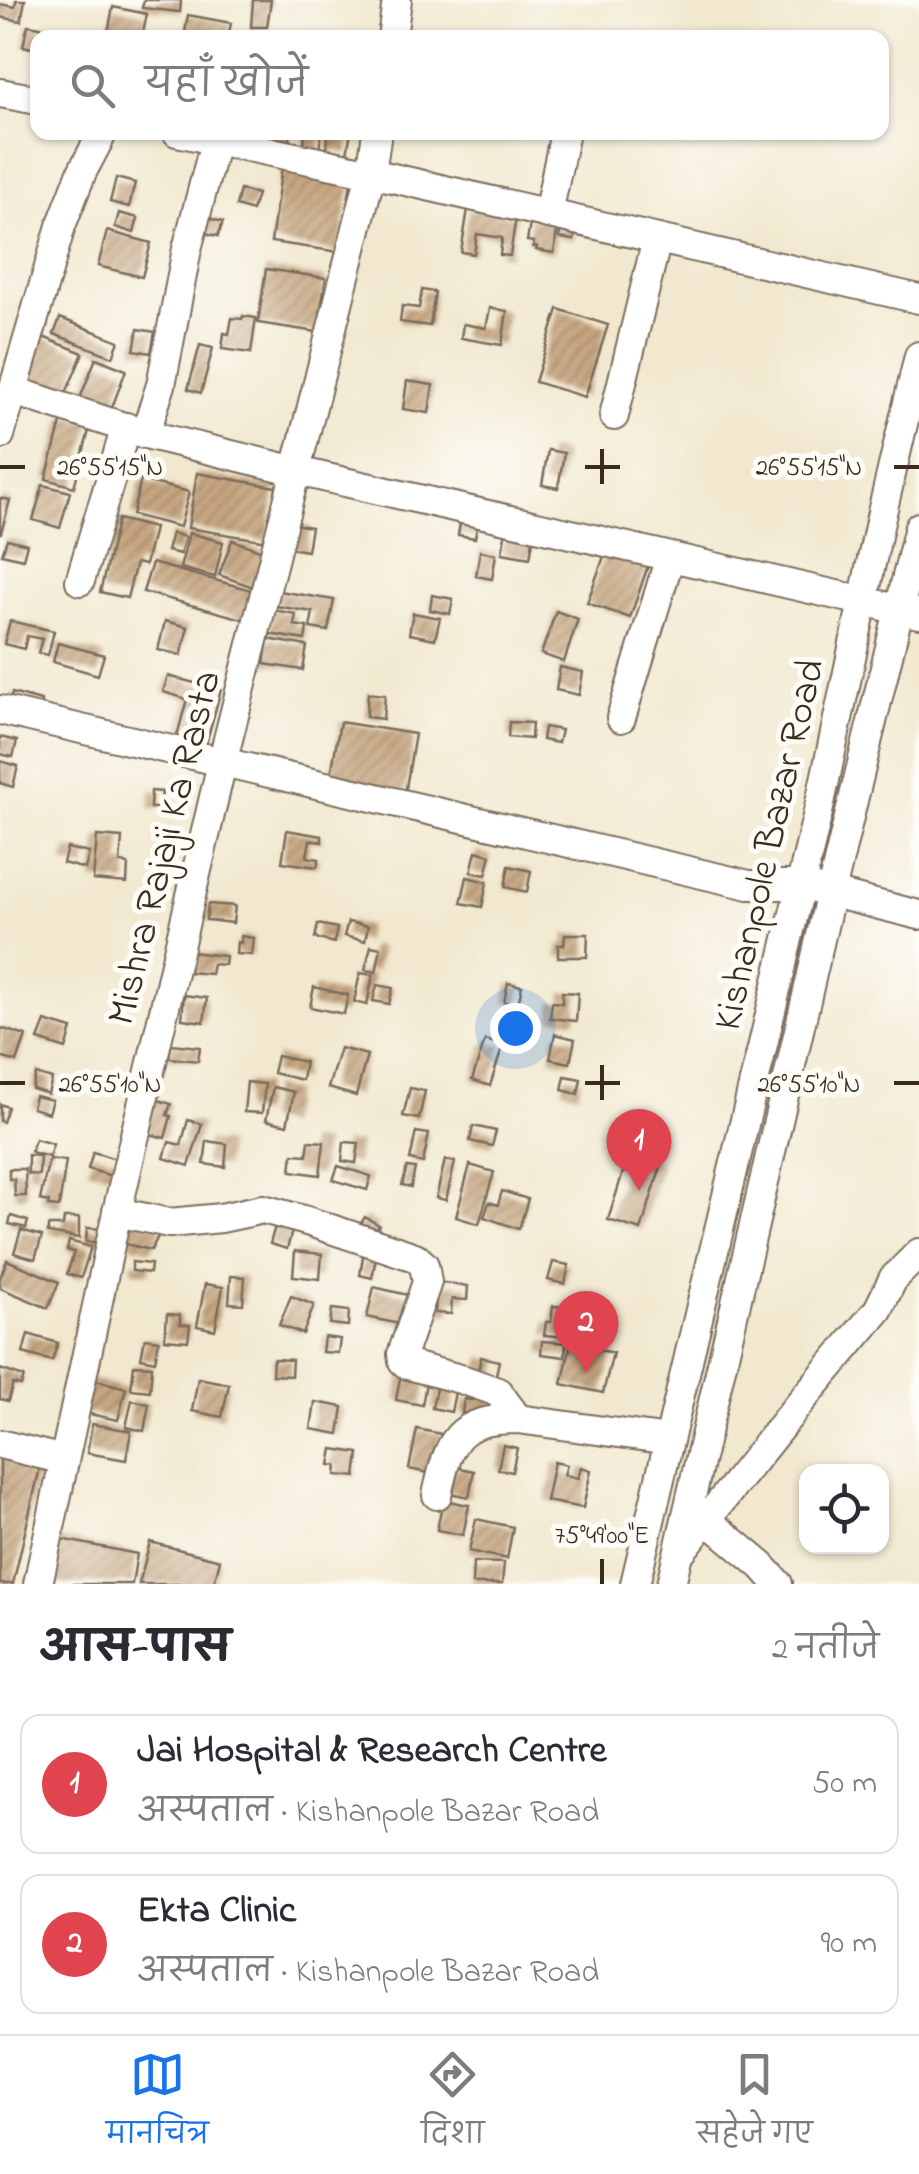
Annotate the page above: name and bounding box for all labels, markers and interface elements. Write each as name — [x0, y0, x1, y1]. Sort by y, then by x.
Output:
search box — [30, 30, 889, 140]
icon: search — [65, 58, 120, 113]
text: यहाँ खोजें — [145, 58, 308, 114]
text: 26°55'15"N — [57, 451, 163, 487]
text: 26°55'15"N — [756, 451, 862, 487]
street label: Kishanpole Bazar Road — [700, 653, 843, 1037]
street label: Mishra Rajaji Ka Rasta — [94, 665, 239, 1032]
your location — [490, 1003, 541, 1054]
text: 26°55'10"N — [59, 1068, 161, 1104]
text: 26°55'10"N — [758, 1068, 860, 1104]
pin: 1 — [606, 1108, 672, 1191]
pin: 2 — [554, 1290, 618, 1373]
map controls — [799, 1464, 889, 1554]
button: locate — [799, 1464, 889, 1554]
text: 75°49'00"E — [555, 1519, 649, 1555]
text: आस-पास — [40, 1619, 231, 1680]
text: 2 नतीजे — [772, 1627, 879, 1674]
text: Jai Hospital & Research Centre — [137, 1724, 606, 1780]
text: 1 — [69, 1761, 80, 1808]
text: 50 m — [812, 1761, 877, 1808]
text: अस्पताल · Kishanpole Bazar Road — [137, 1790, 599, 1837]
text: Ekta Clinic — [137, 1884, 296, 1940]
text: 2 — [67, 1921, 82, 1968]
text: 90 m — [821, 1921, 877, 1968]
text: अस्पताल · Kishanpole Bazar Road — [137, 1950, 599, 1997]
tab: मानचित्र — [106, 2047, 209, 2164]
tab: दिशा — [421, 2047, 485, 2164]
tab: सहेजे गए — [697, 2047, 813, 2164]

